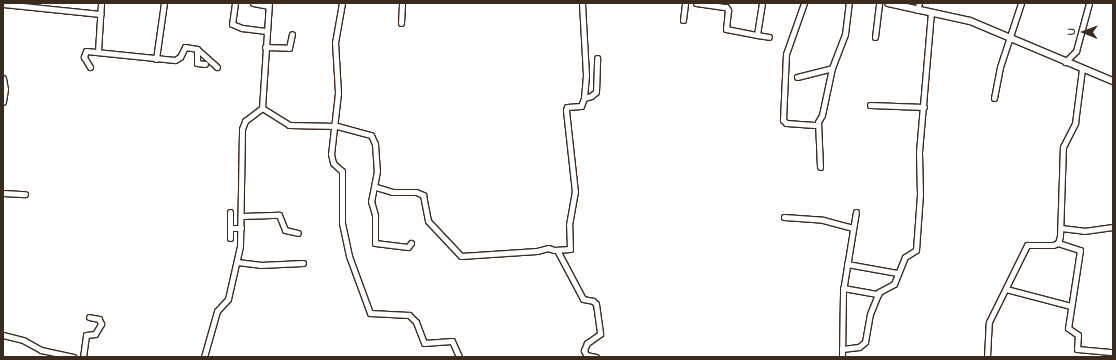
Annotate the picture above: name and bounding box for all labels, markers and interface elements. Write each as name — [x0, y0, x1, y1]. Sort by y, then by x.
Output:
north arrow — [1064, 12, 1104, 52]
text: U — [1065, 28, 1078, 36]

